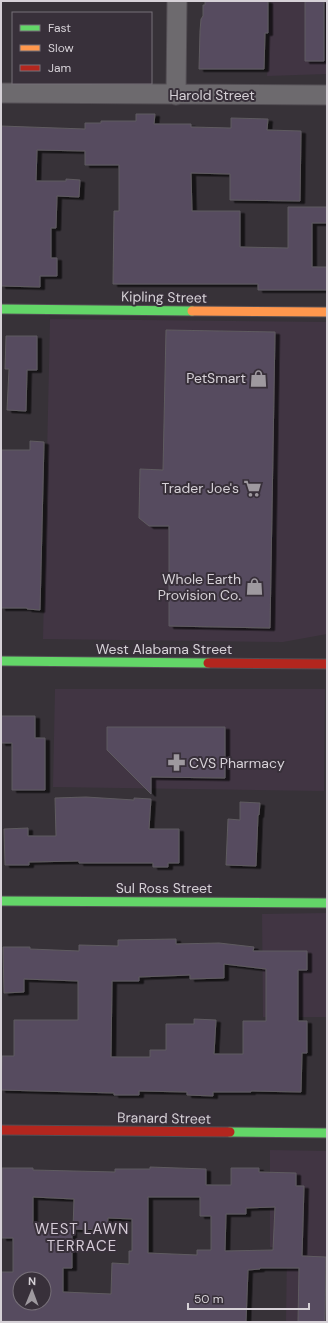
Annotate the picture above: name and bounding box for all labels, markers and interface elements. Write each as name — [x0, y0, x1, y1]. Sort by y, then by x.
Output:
legend — [12, 12, 152, 84]
text: Fast — [48, 20, 71, 36]
text: Slow — [48, 40, 74, 56]
text: Jam — [48, 60, 71, 76]
street label: Harold Street — [169, 86, 255, 104]
street label: Kipling Street — [121, 287, 207, 307]
shop icon: PetSmart — [249, 368, 269, 388]
place label: PetSmart — [186, 369, 246, 387]
supermarket icon: Trader Joe's — [242, 478, 262, 498]
place label: Trader Joe's — [162, 479, 239, 497]
place label: Whole Earth Provision Co. — [158, 570, 241, 604]
shop icon: Whole Earth Provision Co. — [244, 577, 264, 597]
street label: West Alabama Street — [96, 640, 232, 658]
pharmacy icon: CVS Pharmacy — [166, 753, 186, 773]
place label: CVS Pharmacy — [189, 754, 285, 772]
street label: Sul Ross Street — [116, 879, 212, 897]
street label: Branard Street — [117, 1108, 211, 1128]
district label: WEST LAWN TERRACE — [35, 1219, 129, 1256]
north arrow — [12, 1271, 52, 1311]
text: N — [28, 1274, 36, 1288]
scale bar — [188, 1285, 309, 1311]
text: 50 m — [194, 1291, 223, 1307]

